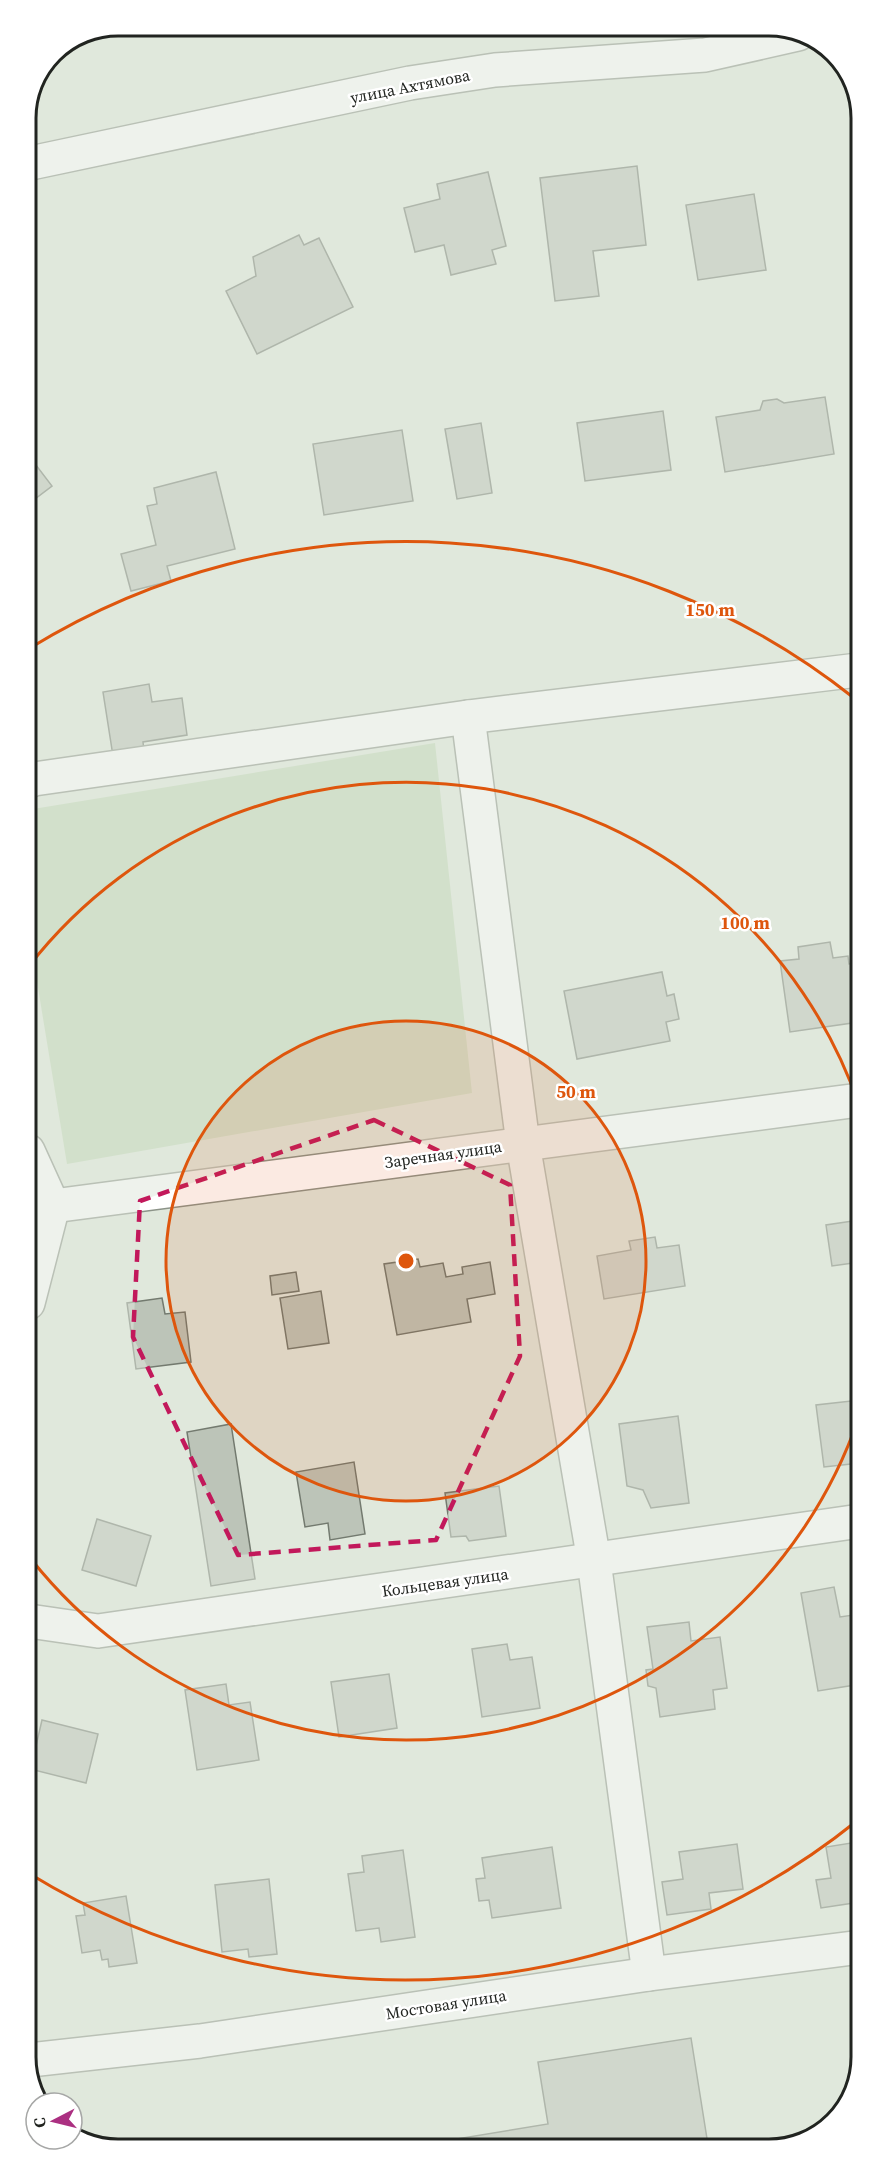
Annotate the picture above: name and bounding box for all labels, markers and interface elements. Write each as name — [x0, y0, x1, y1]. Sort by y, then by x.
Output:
street label: улица Ахтямова — [348, 63, 472, 108]
text: 150 m — [685, 597, 735, 622]
text: 100 m — [720, 910, 770, 935]
text: 50 m — [556, 1079, 596, 1104]
street label: Заречная улица — [383, 1135, 504, 1173]
centre of rings — [396, 1251, 416, 1271]
street label: Кольцевая улица — [380, 1562, 511, 1602]
street label: Мостовая улица — [384, 1983, 509, 2024]
north arrow — [24, 2091, 84, 2151]
text: С — [28, 2117, 51, 2129]

